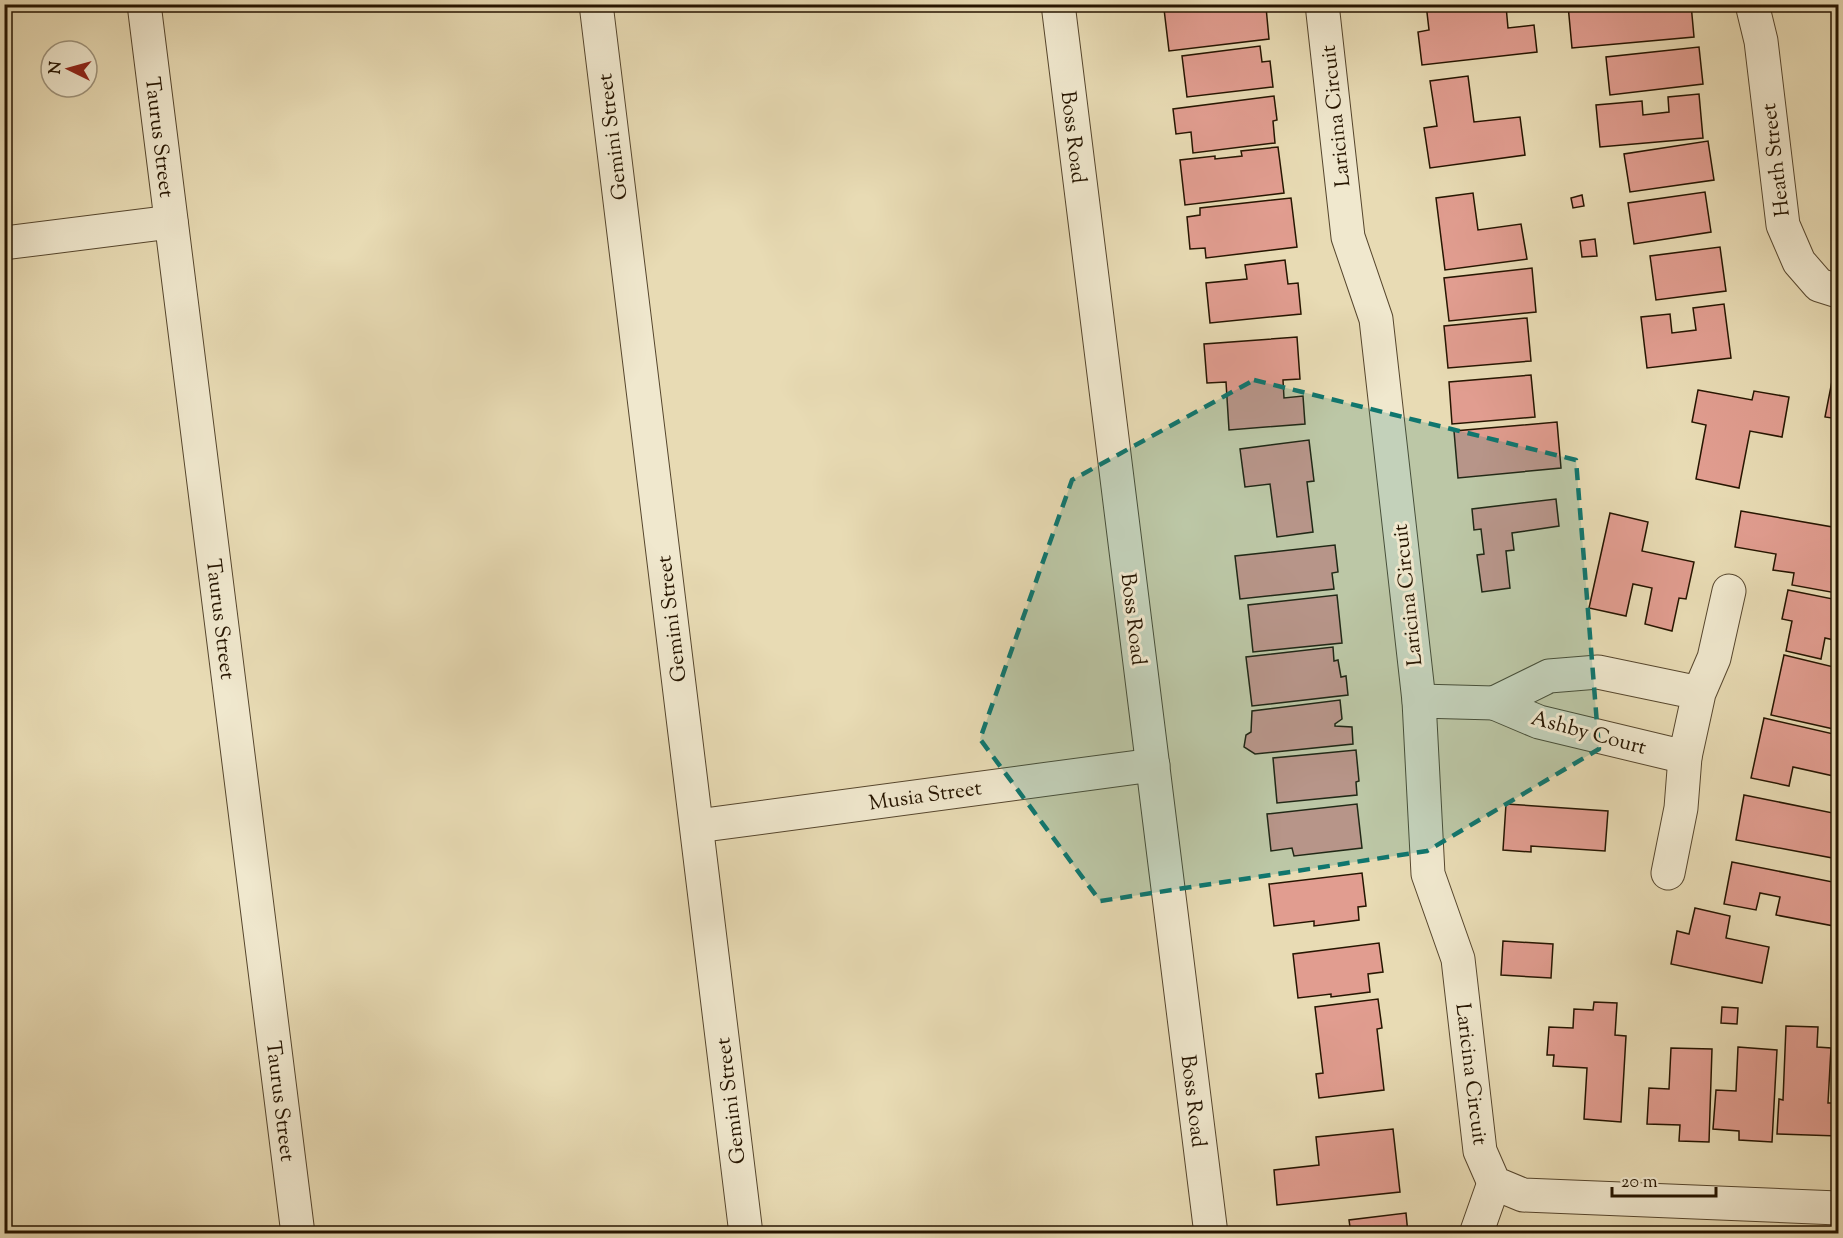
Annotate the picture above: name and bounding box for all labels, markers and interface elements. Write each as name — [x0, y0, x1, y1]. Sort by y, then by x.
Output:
north arrow — [39, 39, 99, 99]
street label: Laricina Circuit — [1315, 43, 1359, 188]
text: N — [45, 60, 69, 75]
street label: Gemini Street — [591, 72, 637, 202]
street label: Taurus Street — [136, 75, 180, 199]
street label: Boss Road — [1051, 89, 1093, 185]
street label: Heath Street — [1755, 101, 1799, 218]
street label: Laricina Circuit — [1387, 522, 1431, 667]
street label: Gemini Street — [650, 554, 696, 684]
street label: Taurus Street — [197, 557, 241, 681]
street label: Boss Road — [1111, 571, 1153, 667]
street label: Ashby Court — [1528, 704, 1649, 764]
street label: Musia Street — [867, 774, 984, 820]
street label: Laricina Circuit — [1446, 1002, 1494, 1147]
street label: Gemini Street — [709, 1036, 755, 1166]
street label: Taurus Street — [257, 1039, 301, 1163]
street label: Boss Road — [1171, 1053, 1213, 1149]
scale bar — [1612, 1160, 1716, 1198]
text: 20 m — [1621, 1170, 1658, 1196]

